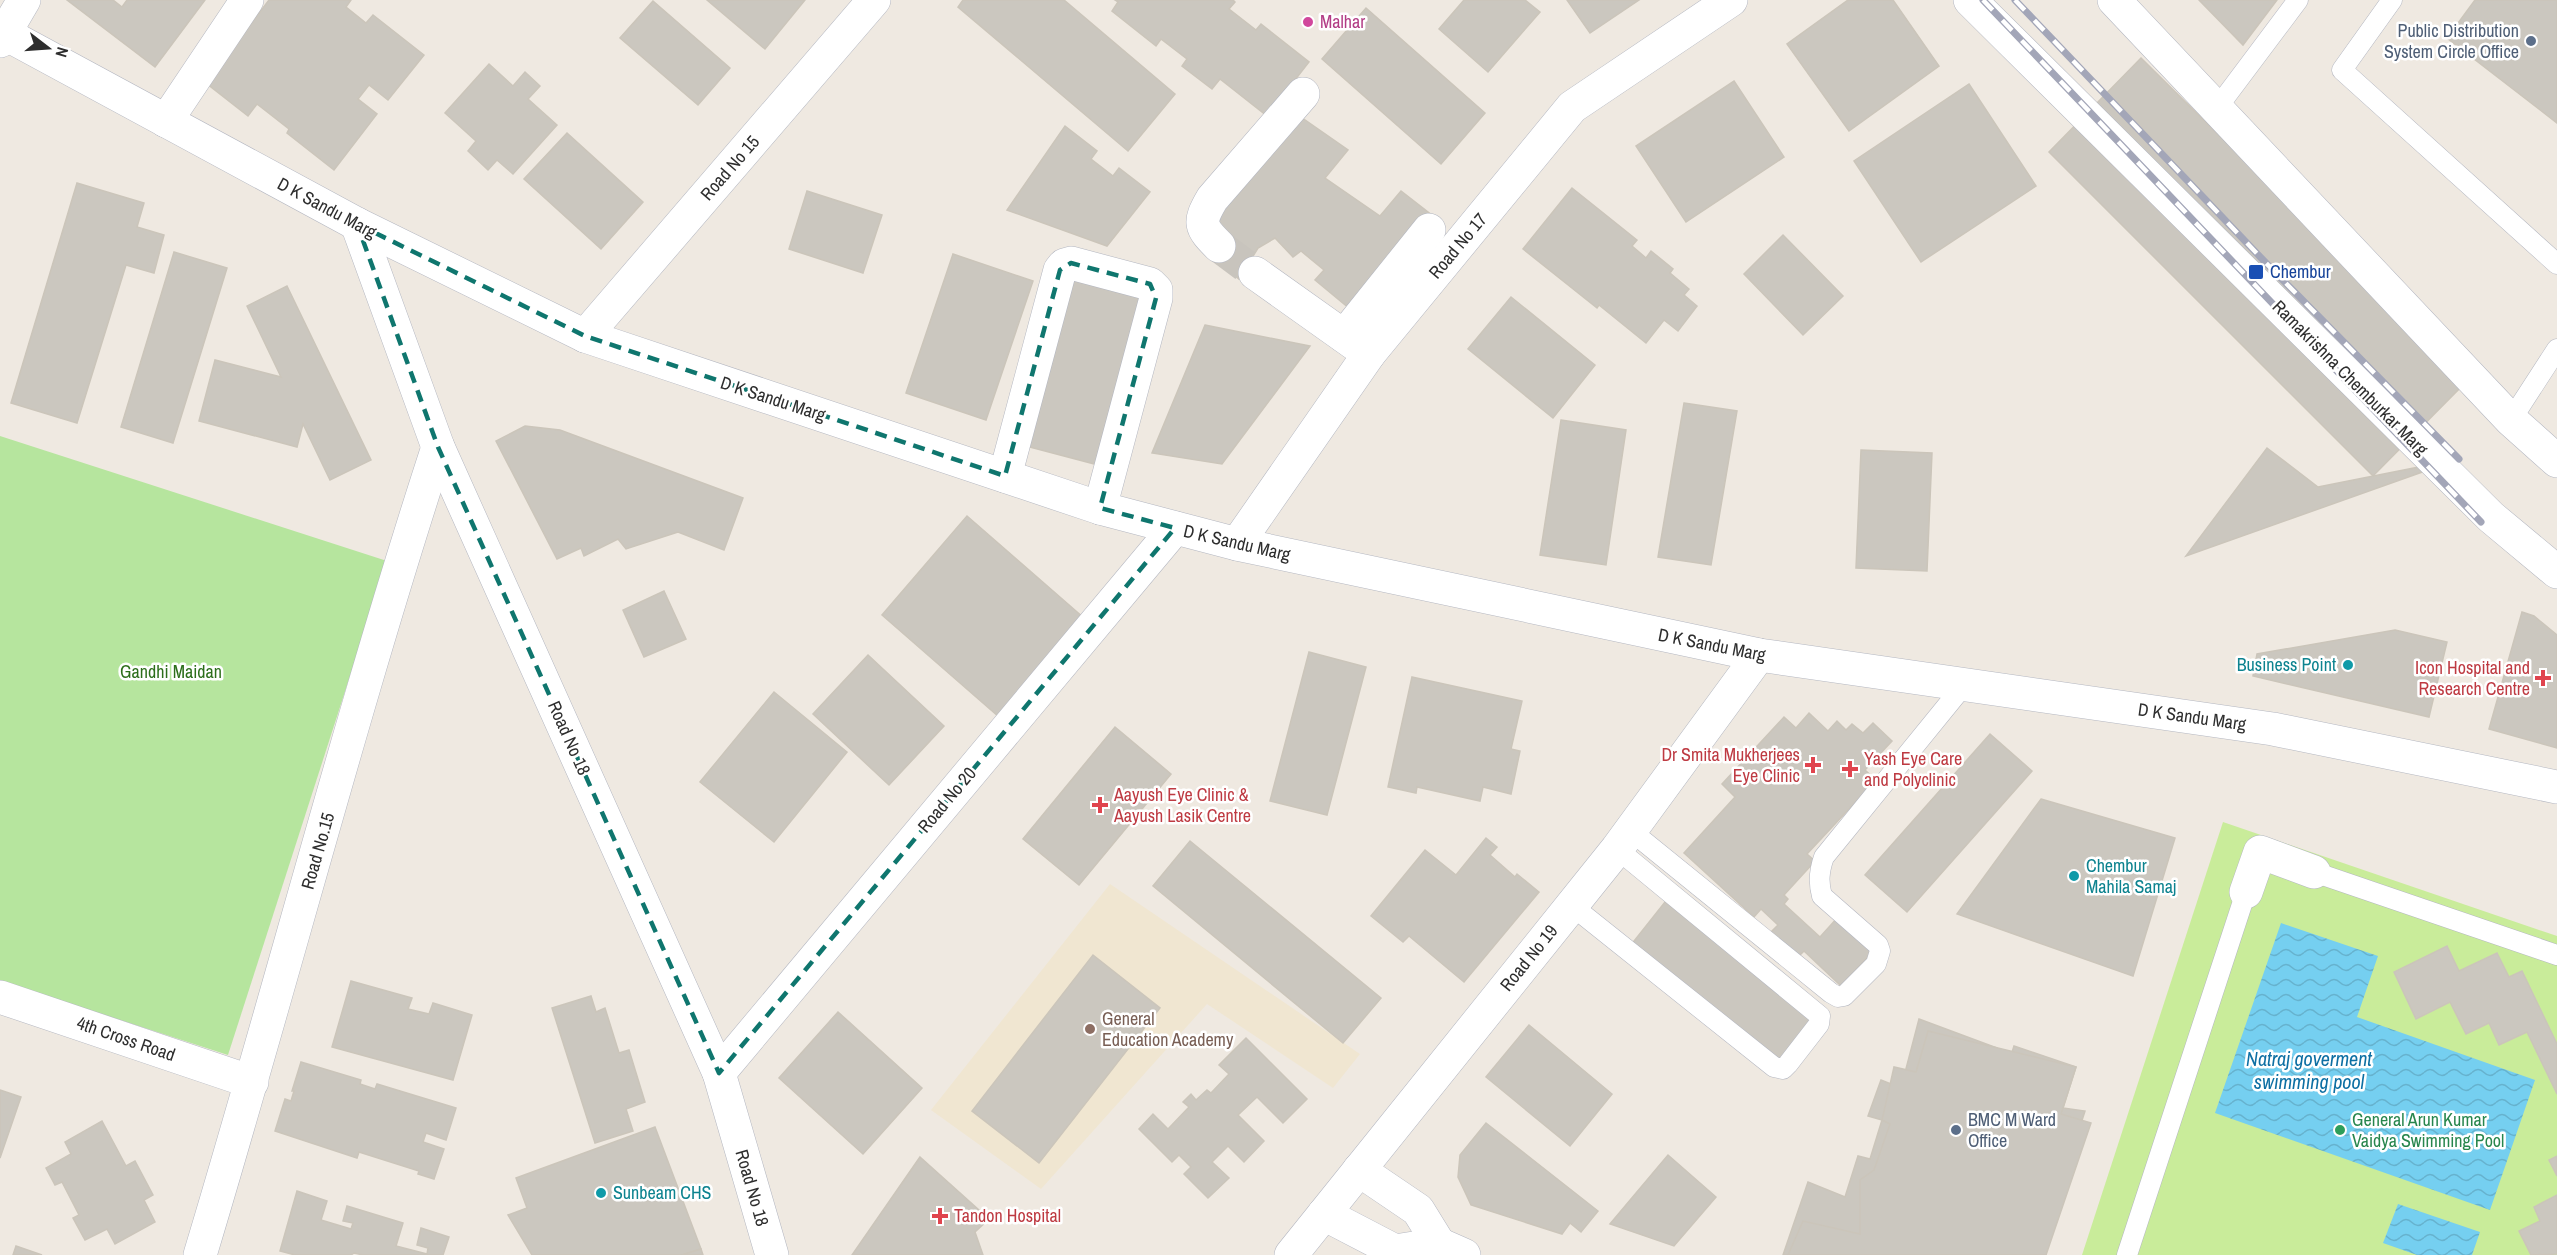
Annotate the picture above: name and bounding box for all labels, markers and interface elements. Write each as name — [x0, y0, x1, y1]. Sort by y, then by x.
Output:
place label: Malhar — [1320, 9, 1365, 34]
marker: Malhar — [1301, 15, 1315, 29]
north arrow — [18, 18, 78, 78]
place label: Public Distribution System Circle Office — [2384, 18, 2519, 64]
marker: Public Distribution System Circle Office — [2524, 34, 2538, 48]
text: N — [50, 45, 74, 60]
street label: Road No 15 — [694, 130, 765, 206]
street label: D K Sandu Marg — [273, 171, 382, 245]
street label: Road No 17 — [1423, 207, 1493, 284]
place label: Chembur — [2270, 259, 2331, 284]
marker: Chembur — [2247, 263, 2265, 281]
street label: Ramakrishna Chemburkar Marg — [2267, 294, 2434, 462]
street label: D K Sandu Marg — [717, 370, 830, 428]
street label: D K Sandu Marg — [1181, 518, 1294, 567]
street label: D K Sandu Marg — [1656, 622, 1769, 667]
place label: Business Point — [2237, 652, 2336, 677]
place label: Icon Hospital and Research Centre — [2415, 655, 2530, 701]
marker: Business Point — [2341, 658, 2355, 672]
park label: Gandhi Maidan — [120, 659, 222, 684]
marker: Icon Hospital and Research Centre — [2534, 669, 2552, 687]
street label: Road No 18 — [542, 697, 597, 779]
street label: D K Sandu Marg — [2136, 697, 2249, 737]
place label: Dr Smita Mukherjees Eye Clinic — [1661, 742, 1800, 788]
place label: Yash Eye Care and Polyclinic — [1864, 746, 1962, 792]
marker: Dr Smita Mukherjees Eye Clinic — [1804, 756, 1822, 774]
marker: Yash Eye Care and Polyclinic — [1841, 760, 1859, 778]
street label: Road No 20 — [912, 761, 982, 838]
place label: Aayush Eye Clinic & Aayush Lasik Centre — [1113, 782, 1251, 828]
marker: Aayush Eye Clinic & Aayush Lasik Centre — [1091, 796, 1109, 814]
street label: Road No.15 — [295, 810, 340, 892]
place label: Chembur Mahila Samaj — [2086, 853, 2176, 899]
marker: Chembur Mahila Samaj — [2067, 869, 2081, 883]
street label: Road No 19 — [1494, 919, 1563, 996]
place label: General Education Academy — [1102, 1006, 1234, 1052]
street label: 4th Cross Road — [74, 1010, 179, 1067]
marker: General Education Academy — [1083, 1022, 1097, 1036]
water label: Natraj goverment swimming pool — [2246, 1045, 2372, 1095]
place label: BMC M Ward Office — [1968, 1107, 2056, 1153]
place label: General Arun Kumar Vaidya Swimming Pool — [2352, 1107, 2504, 1153]
marker: BMC M Ward Office — [1949, 1123, 1963, 1137]
marker: General Arun Kumar Vaidya Swimming Pool — [2333, 1123, 2347, 1137]
street label: Road No 18 — [730, 1147, 775, 1229]
place label: Sunbeam CHS — [613, 1180, 712, 1205]
marker: Sunbeam CHS — [594, 1186, 608, 1200]
place label: Tandon Hospital — [954, 1203, 1061, 1228]
marker: Tandon Hospital — [931, 1207, 949, 1225]

